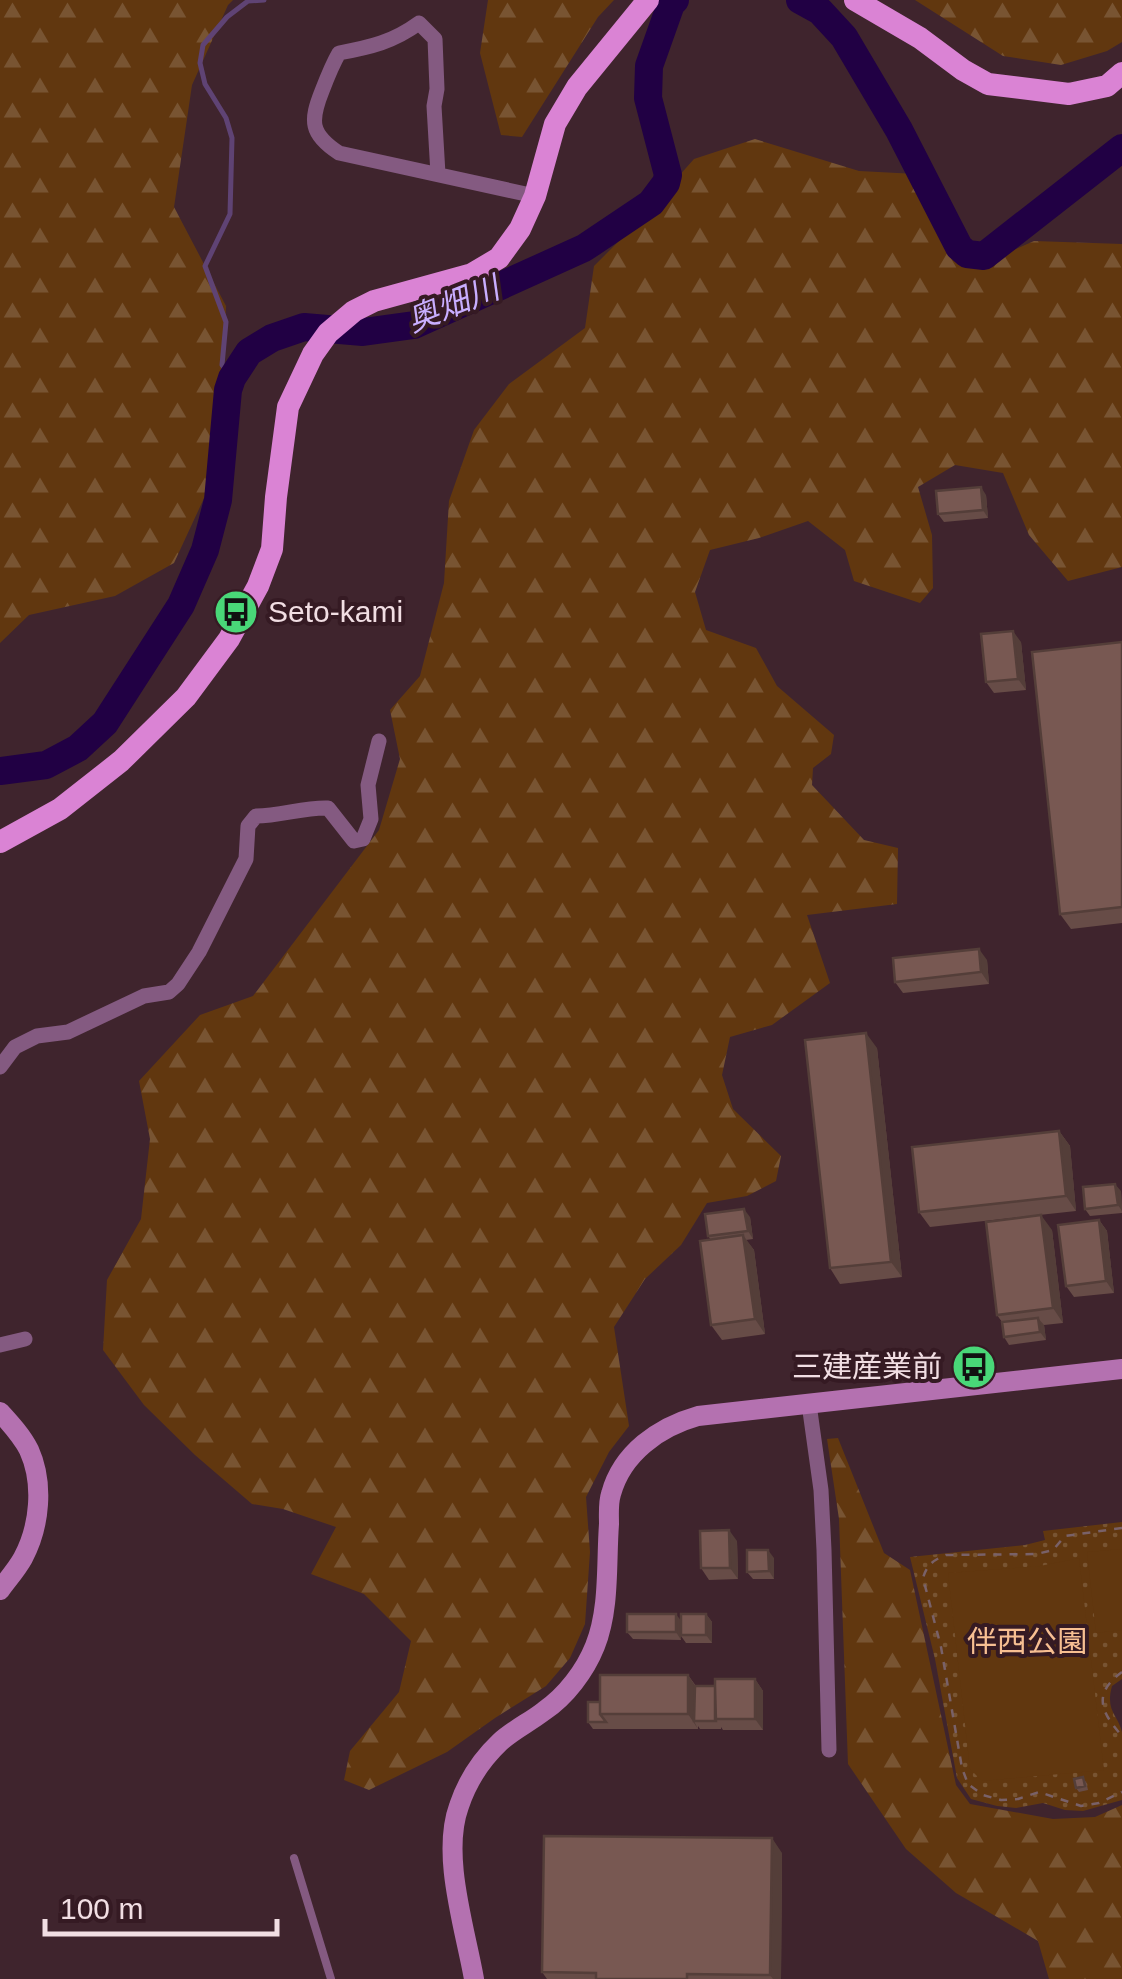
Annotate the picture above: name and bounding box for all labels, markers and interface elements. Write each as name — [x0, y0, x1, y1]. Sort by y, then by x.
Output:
water label: 奥畑川 — [402, 268, 507, 339]
bus stop icon: Seto-kami — [213, 589, 259, 635]
place label: Seto-kami — [268, 595, 403, 628]
bus stop icon: 三建産業前 — [951, 1344, 997, 1390]
place label: 三建産業前 — [792, 1350, 942, 1383]
park label: 伴西公園 — [967, 1625, 1087, 1658]
scale bar — [45, 1874, 278, 1936]
text: 100 m — [60, 1892, 143, 1925]

